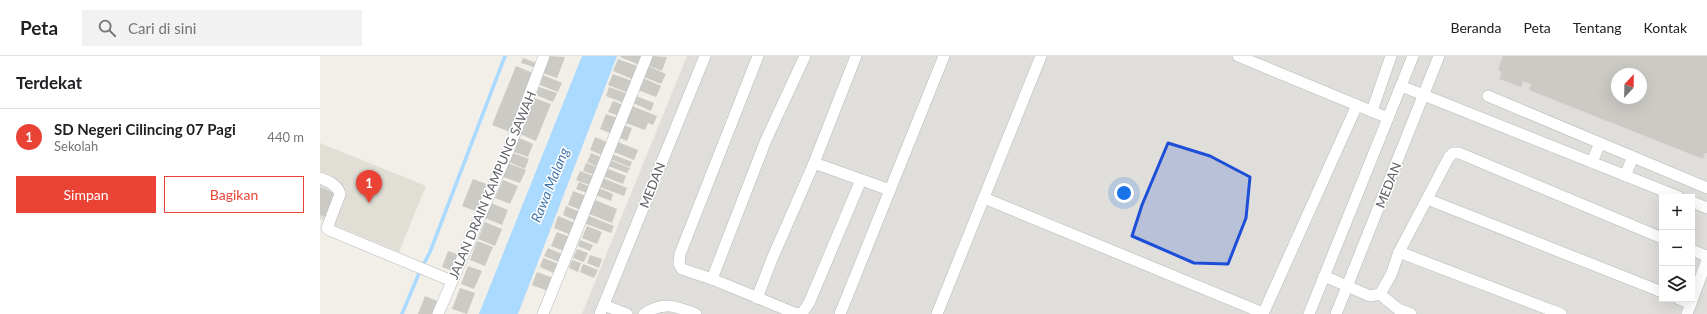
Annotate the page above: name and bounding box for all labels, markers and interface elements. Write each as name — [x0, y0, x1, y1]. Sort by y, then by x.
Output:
search box — [82, 10, 362, 46]
text: Peta — [20, 16, 58, 39]
icon: search — [96, 17, 118, 39]
text: Cari di sini — [128, 19, 196, 37]
text: Beranda — [1451, 19, 1501, 36]
text: Peta — [1523, 19, 1551, 36]
text: Tentang — [1573, 19, 1622, 36]
text: Kontak — [1644, 19, 1687, 36]
north arrow — [1611, 68, 1647, 104]
text: Terdekat — [16, 72, 82, 93]
street label: JALAN DRAIN KAMPUNG SAWAH — [445, 88, 539, 282]
text: SD Negeri Cilincing 07 Pagi — [54, 120, 236, 138]
text: 1 — [25, 129, 33, 145]
text: 440 m — [267, 129, 304, 145]
text: Sekolah — [54, 138, 98, 154]
water label: Rawa Malang — [527, 145, 572, 225]
street label: MEDAN — [636, 160, 668, 210]
street label: MEDAN — [1372, 160, 1404, 210]
pin: 1 — [356, 170, 382, 203]
button: Simpan — [16, 176, 156, 213]
button: Bagikan — [164, 176, 304, 213]
your location — [1114, 183, 1134, 203]
map controls — [1659, 194, 1695, 302]
button: + — [1659, 194, 1695, 230]
button: − — [1659, 230, 1695, 266]
button: layers — [1659, 266, 1695, 302]

